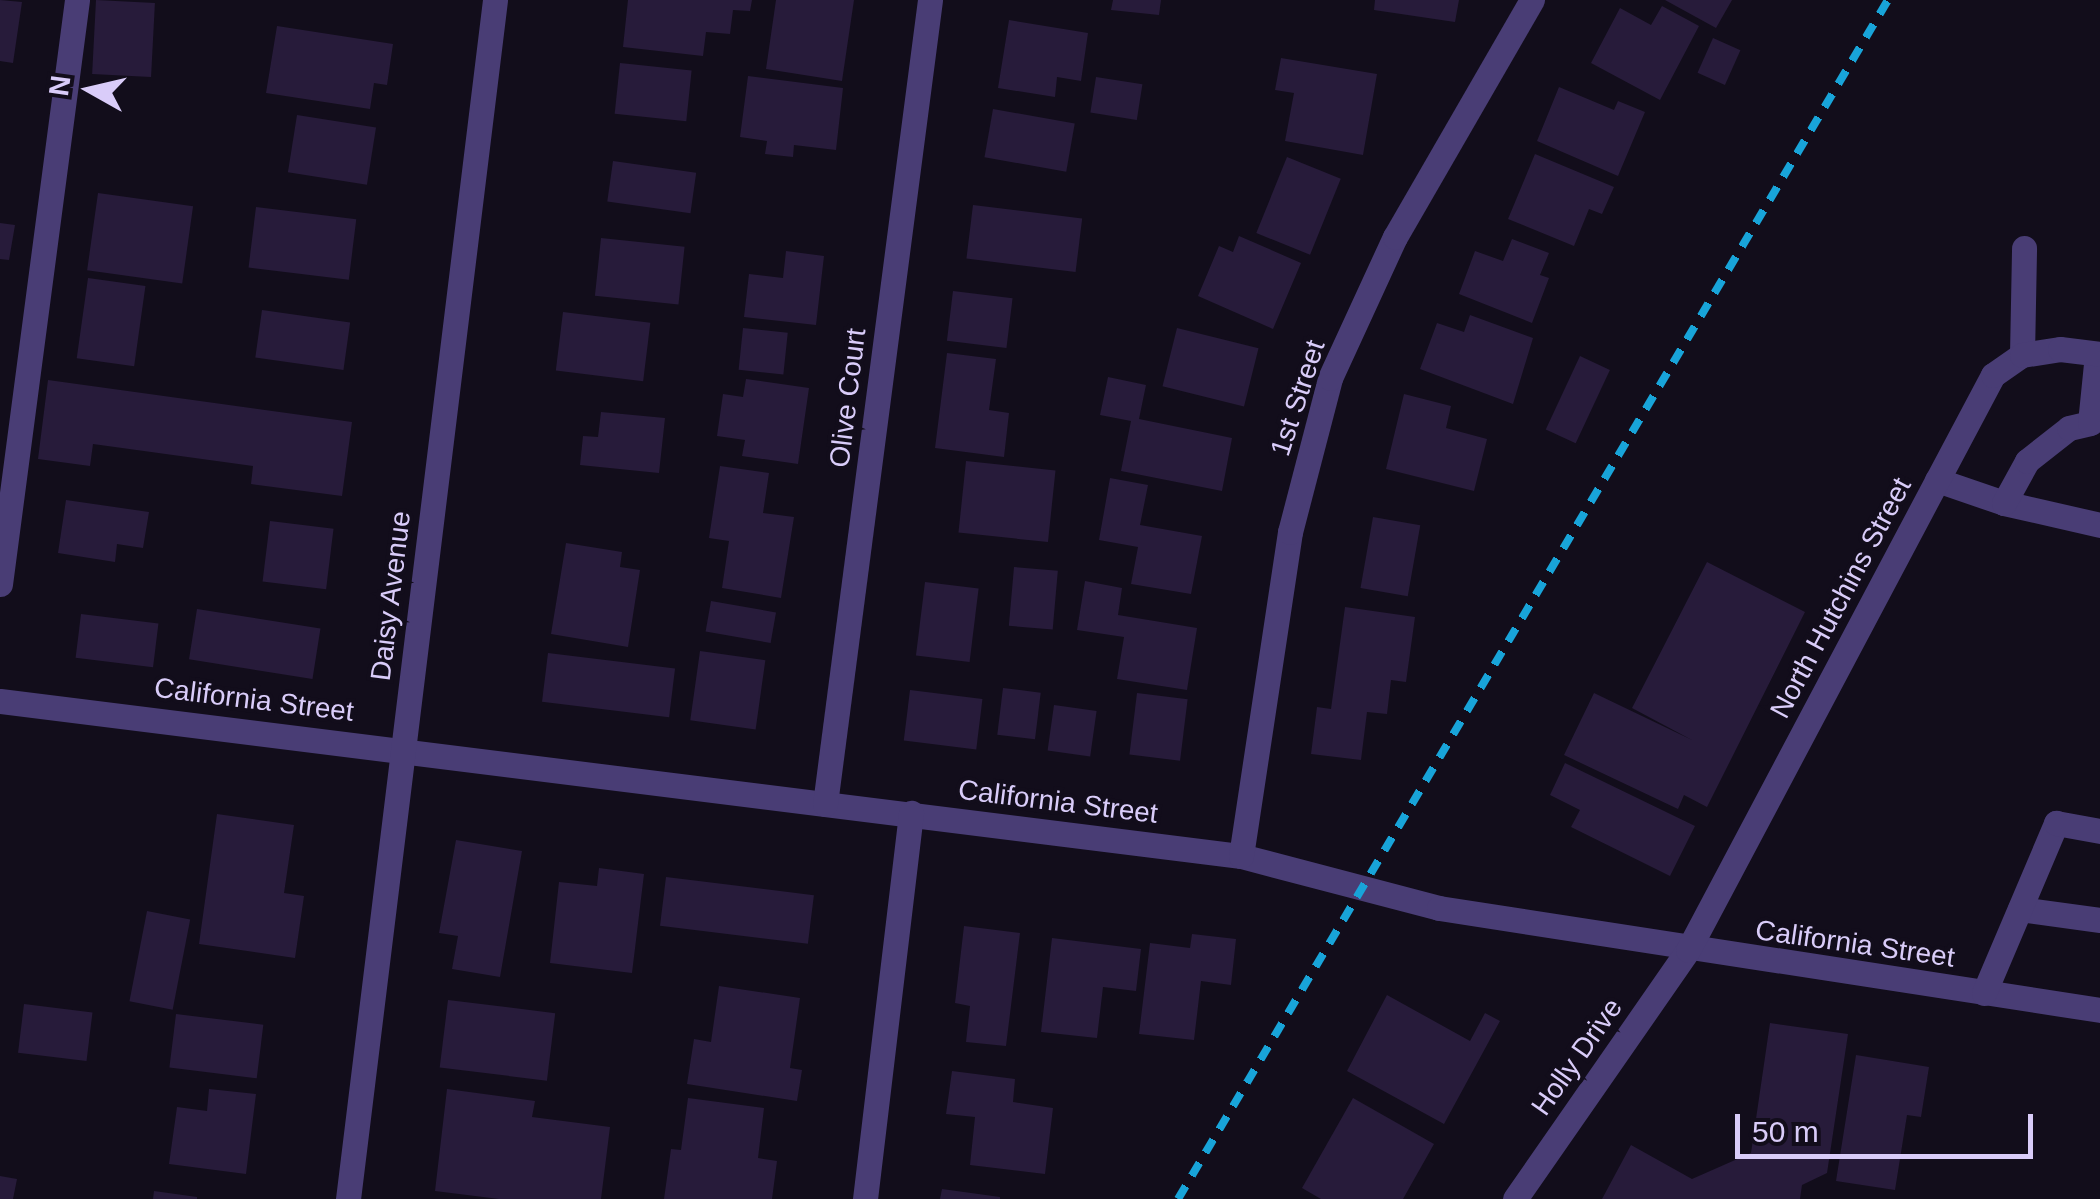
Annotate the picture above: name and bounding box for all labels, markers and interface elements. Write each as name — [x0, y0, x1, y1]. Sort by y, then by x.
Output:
north arrow — [40, 40, 140, 140]
text: N — [43, 74, 77, 98]
street label: Olive Court — [823, 326, 873, 470]
street label: 1st Street — [1264, 336, 1332, 460]
street label: North Hutchins Street — [1763, 472, 1919, 724]
street label: Daisy Avenue — [364, 508, 418, 684]
street label: California Street — [152, 671, 356, 729]
street label: California Street — [956, 773, 1160, 831]
street label: California Street — [1753, 913, 1957, 975]
street label: Holly Drive — [1524, 992, 1630, 1122]
scale bar — [1740, 1094, 2038, 1156]
text: 50 m — [1752, 1115, 1819, 1148]

